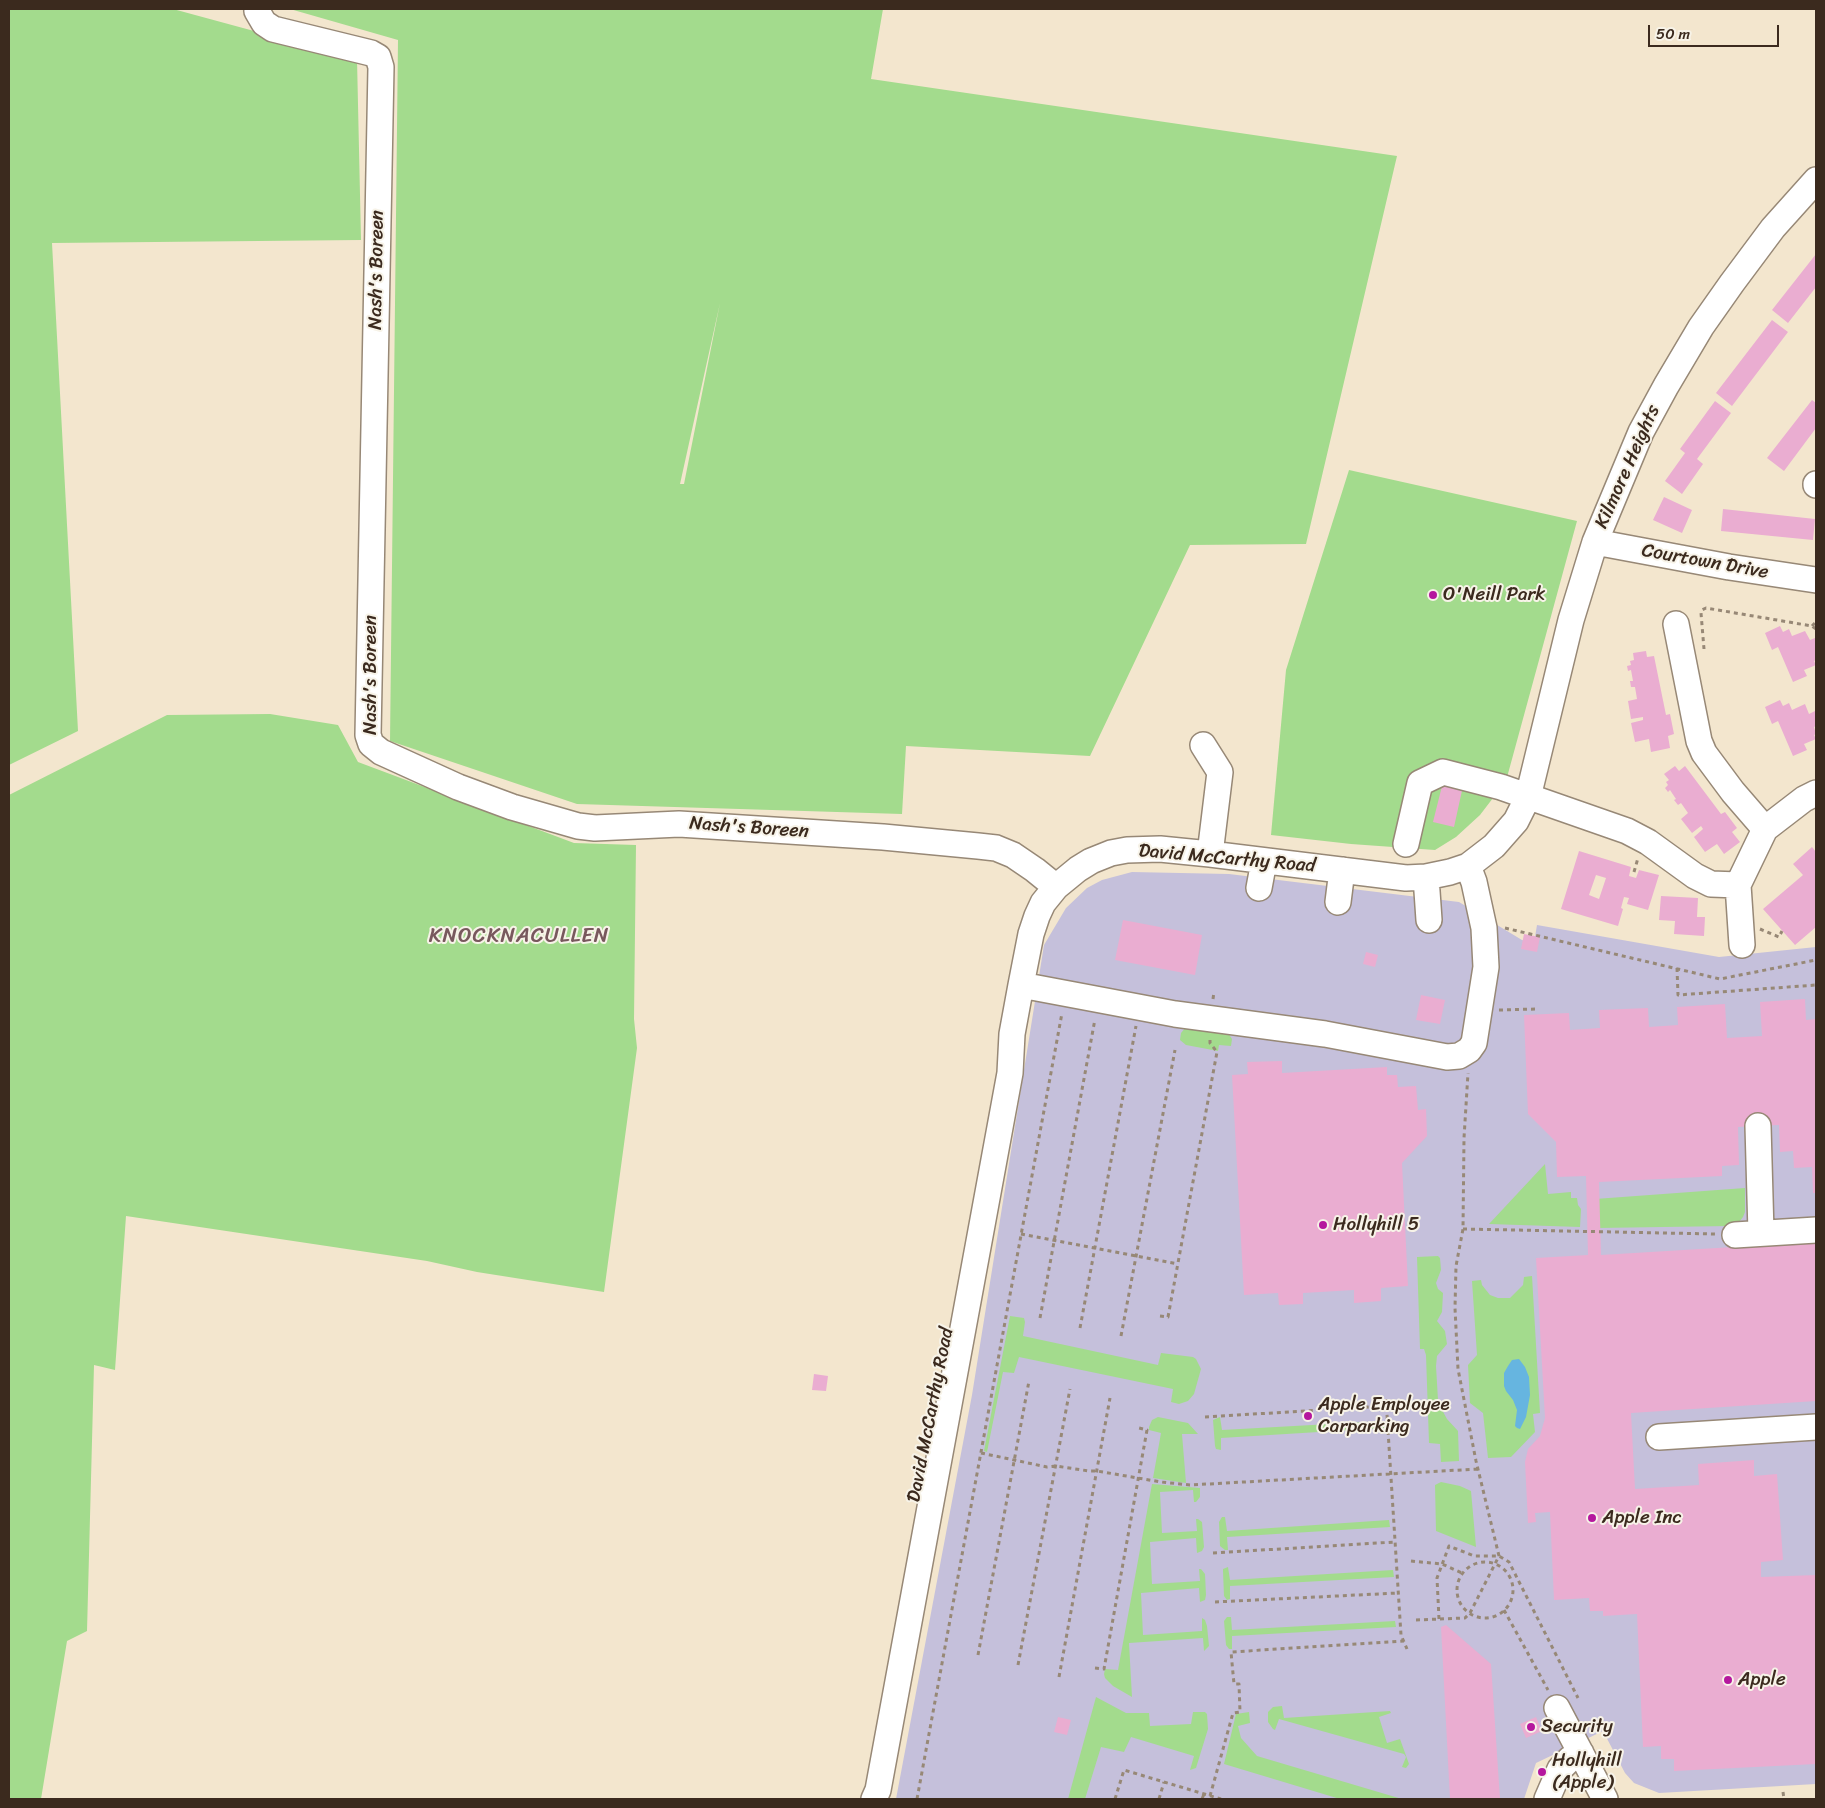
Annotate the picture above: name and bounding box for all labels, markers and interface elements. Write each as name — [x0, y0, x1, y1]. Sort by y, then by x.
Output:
scale bar — [1650, 15, 1781, 47]
text: 50 m — [1656, 21, 1690, 47]
street label: Nash's Boreen — [365, 210, 389, 330]
street label: Kilmore Heights — [1591, 402, 1665, 532]
street label: Courtown Drive — [1640, 540, 1770, 584]
place label: O'Neill Park — [1443, 584, 1545, 606]
marker: O'Neill Park — [1427, 589, 1439, 601]
street label: Nash's Boreen — [360, 615, 382, 735]
street label: Nash's Boreen — [688, 812, 810, 844]
street label: David McCarthy Road — [1138, 840, 1316, 878]
district label: KNOCKNACULLEN — [428, 924, 610, 950]
place label: Hollyhill 5 — [1333, 1214, 1419, 1236]
marker: Hollyhill 5 — [1317, 1219, 1329, 1231]
street label: David McCarthy Road — [903, 1326, 959, 1504]
place label: Apple Employee Carparking — [1318, 1394, 1450, 1438]
marker: Apple Employee Carparking — [1302, 1410, 1314, 1422]
place label: Apple Inc — [1602, 1507, 1682, 1529]
marker: Apple Inc — [1586, 1512, 1598, 1524]
place label: Apple — [1738, 1669, 1786, 1691]
marker: Apple — [1722, 1674, 1734, 1686]
place label: Security — [1541, 1716, 1613, 1738]
marker: Security — [1525, 1721, 1537, 1733]
place label: Hollyhill (Apple) — [1552, 1750, 1622, 1794]
marker: Hollyhill (Apple) — [1536, 1766, 1548, 1778]

